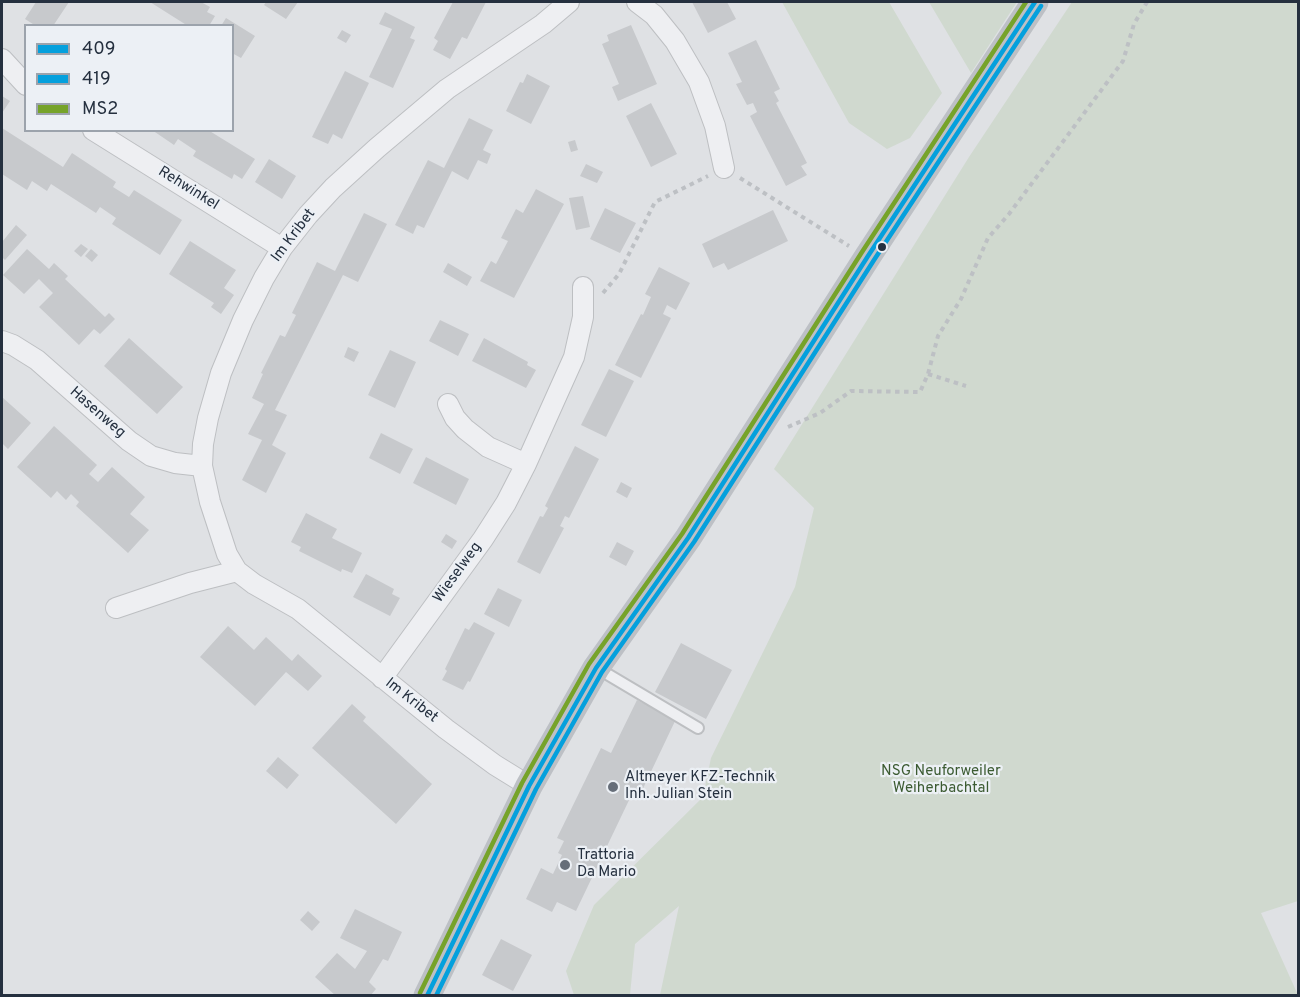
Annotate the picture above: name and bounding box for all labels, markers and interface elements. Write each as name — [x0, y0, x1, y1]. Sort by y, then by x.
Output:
legend — [24, 24, 234, 132]
text: 409 — [82, 38, 115, 61]
text: 419 — [82, 68, 111, 91]
text: MS2 — [82, 98, 118, 121]
street label: Rehwinkel — [154, 163, 222, 215]
street label: Im Kribet — [268, 206, 320, 266]
unlabelled marker — [876, 241, 888, 253]
street label: Hasenweg — [65, 384, 129, 442]
street label: Wieselweg — [430, 539, 486, 607]
street label: Im Kribet — [381, 675, 441, 727]
park label: NSG Neuforweiler Weiherbachtal — [881, 763, 1001, 798]
place label: Altmeyer KFZ-Technik Inh. Julian Stein — [625, 769, 775, 804]
marker: Altmeyer KFZ-Technik Inh. Julian Stein — [606, 780, 620, 794]
place label: Trattoria Da Mario — [577, 847, 636, 882]
marker: Trattoria Da Mario — [558, 858, 572, 872]

